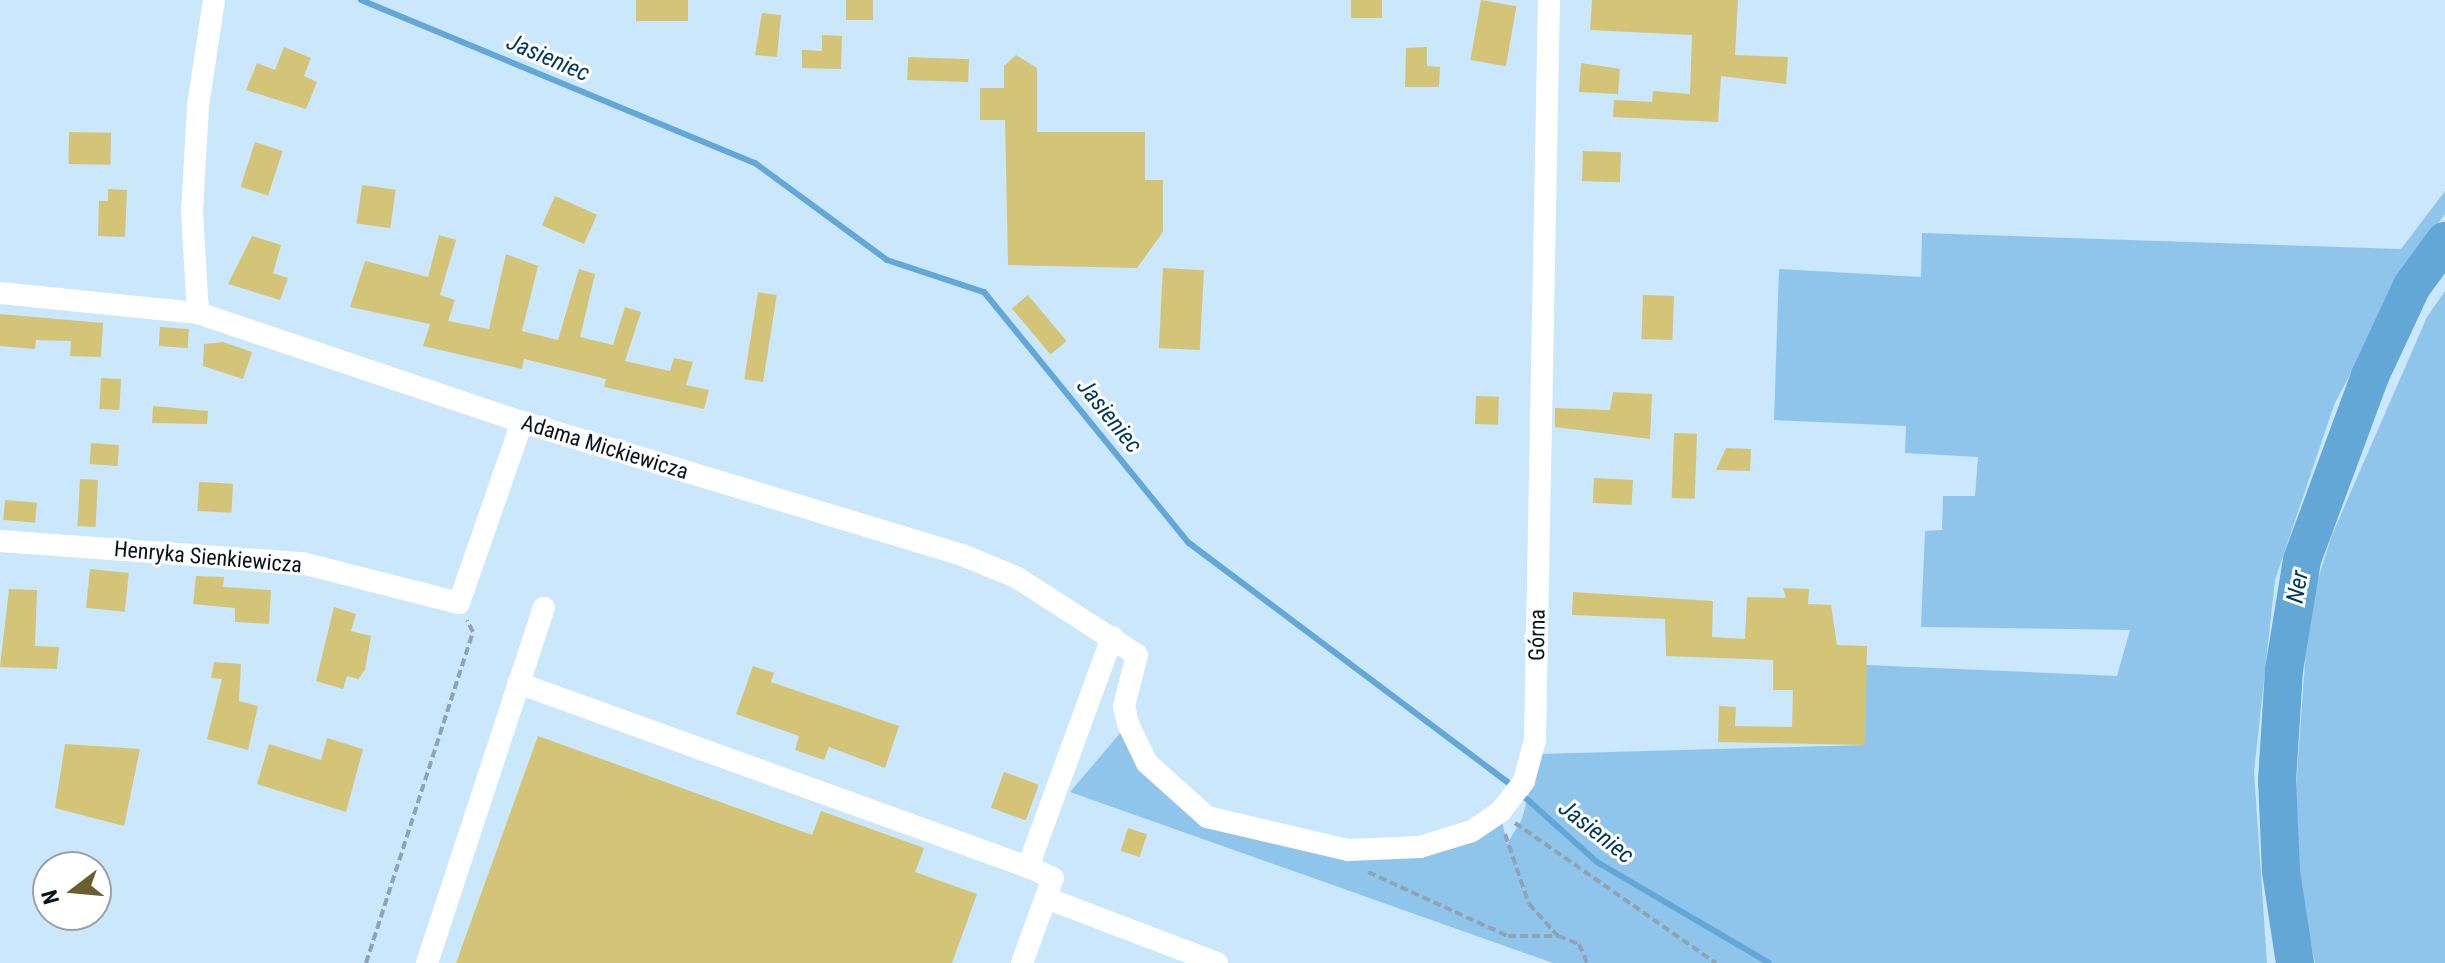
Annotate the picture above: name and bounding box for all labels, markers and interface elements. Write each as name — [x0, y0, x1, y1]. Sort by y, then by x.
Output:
water label: Jasieniec — [502, 28, 594, 88]
water label: Jasieniec — [1070, 373, 1148, 459]
street label: Adama Mickiewicza — [518, 409, 692, 485]
street label: Henryka Sienkiewicza — [113, 536, 303, 578]
water label: Ner — [2281, 569, 2315, 605]
street label: Górna — [1523, 609, 1551, 661]
water label: Jasieniec — [1553, 794, 1639, 870]
north arrow — [32, 851, 112, 931]
text: N — [36, 887, 64, 907]

